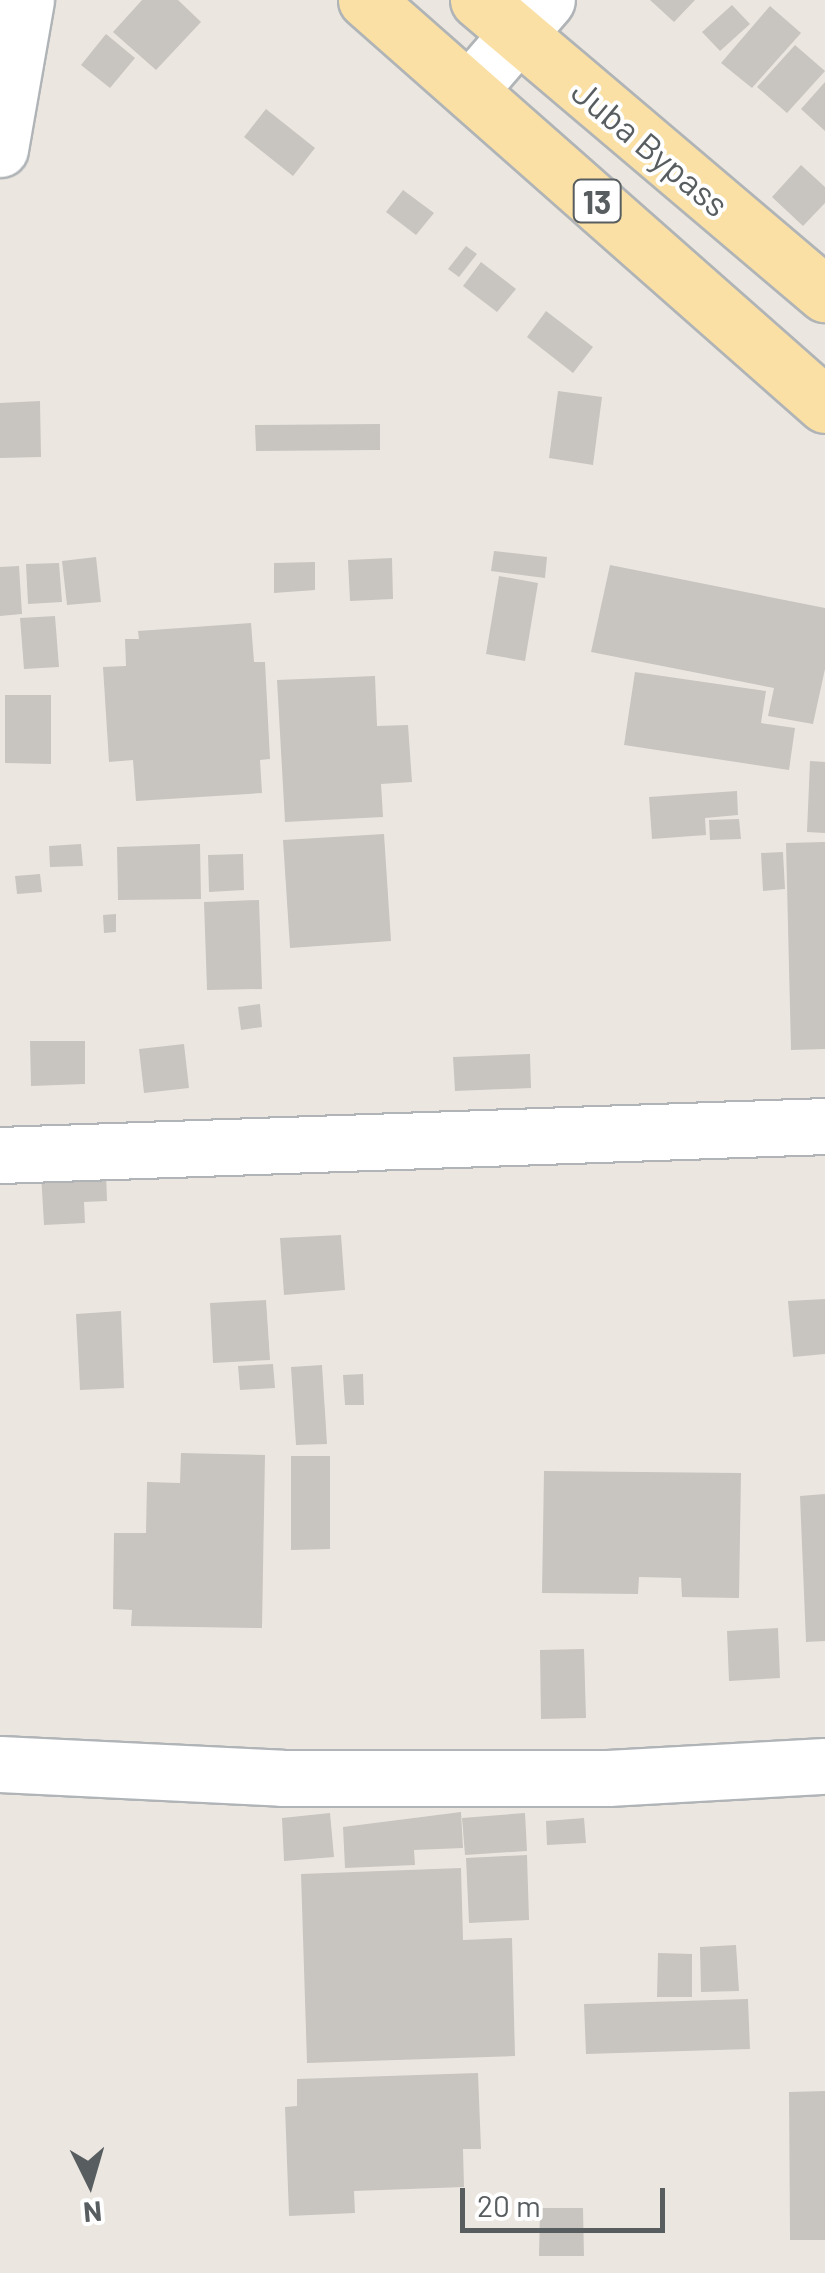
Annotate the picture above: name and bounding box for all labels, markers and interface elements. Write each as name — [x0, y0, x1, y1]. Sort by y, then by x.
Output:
street label: Juba Bypass — [564, 69, 738, 225]
road number: 13 — [572, 174, 622, 228]
north arrow — [40, 2133, 140, 2233]
scale bar — [465, 2168, 670, 2230]
text: 20 m — [477, 2187, 541, 2223]
text: N — [82, 2195, 103, 2231]

